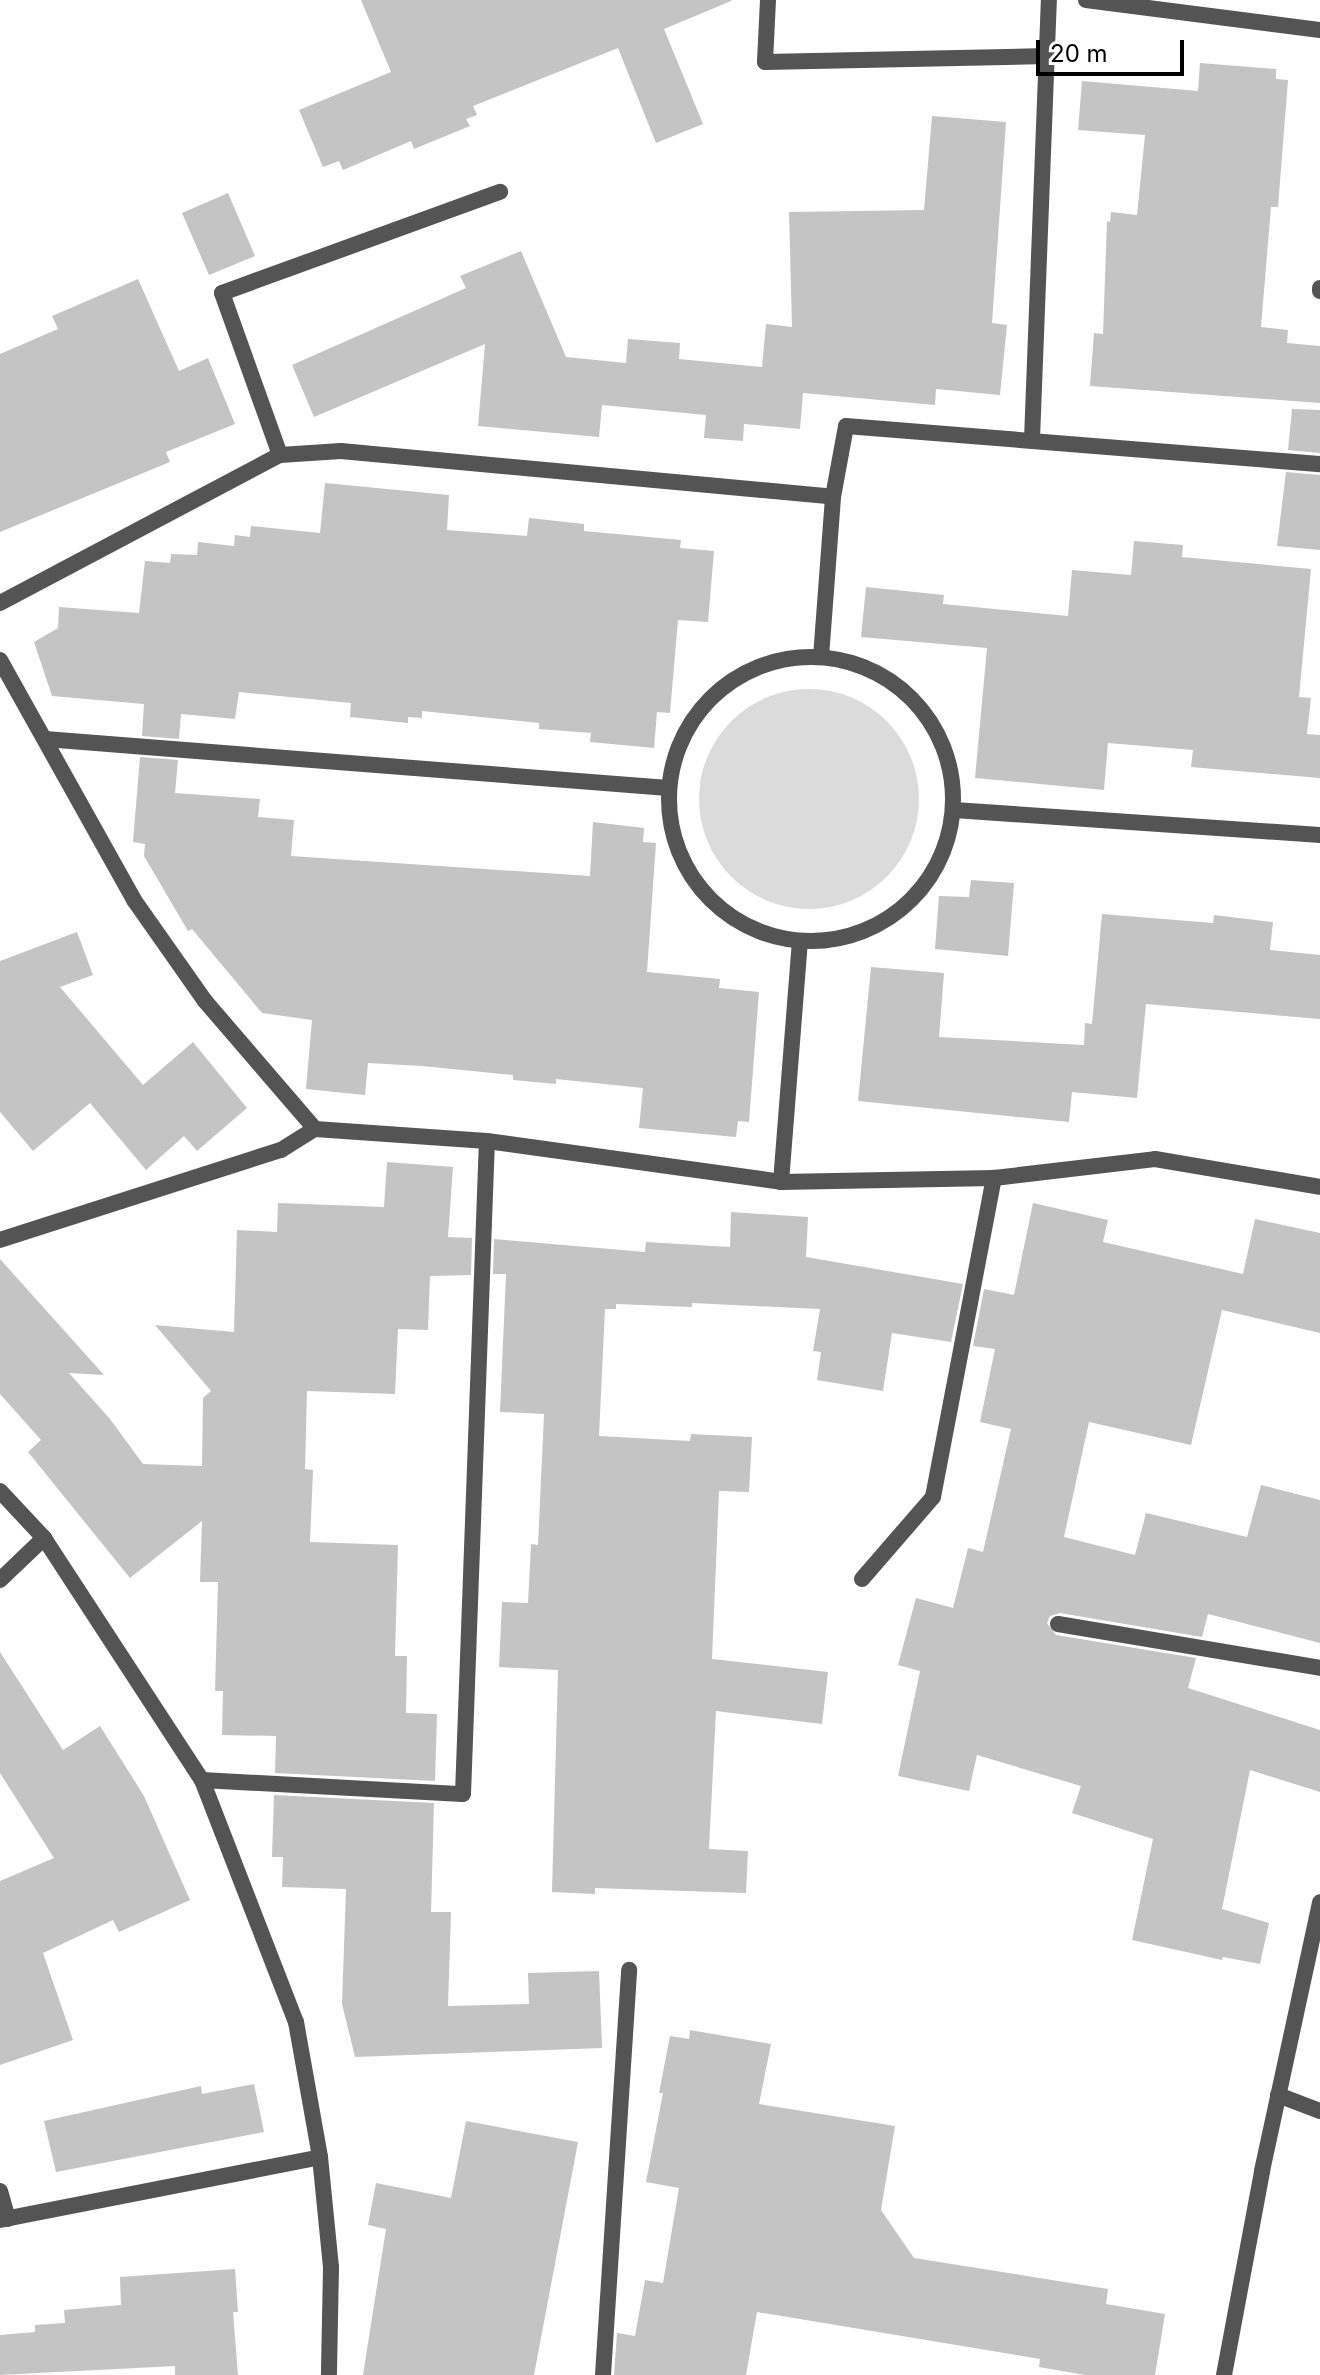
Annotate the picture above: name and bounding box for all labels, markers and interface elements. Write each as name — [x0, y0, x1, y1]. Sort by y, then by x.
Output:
scale bar — [1040, 24, 1188, 74]
text: 20 m — [1050, 39, 1108, 68]

